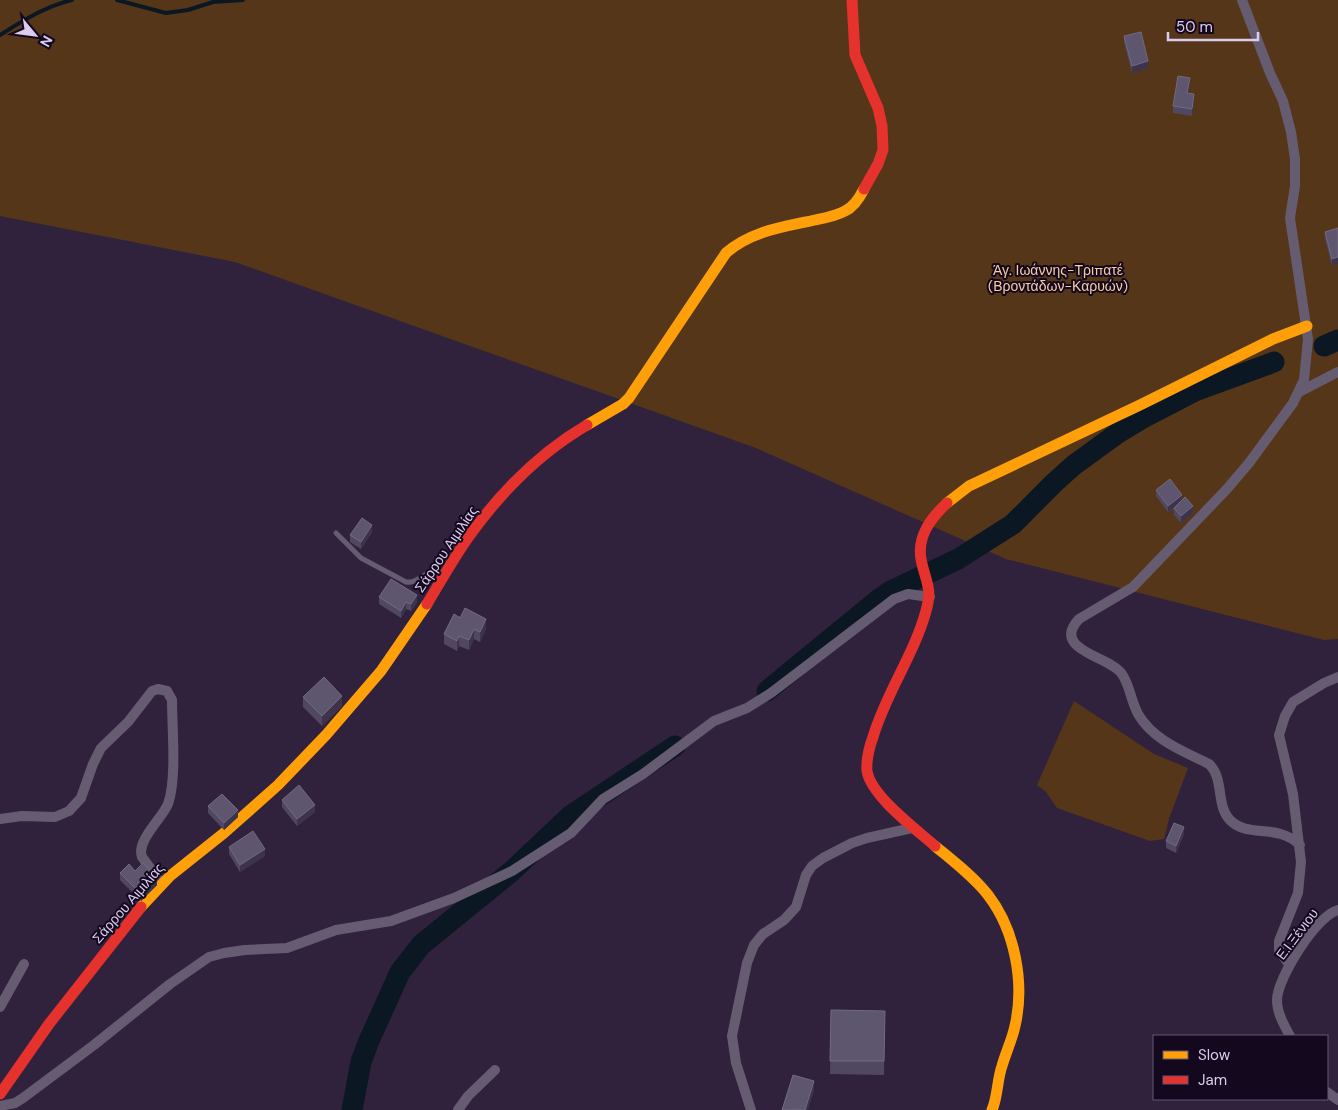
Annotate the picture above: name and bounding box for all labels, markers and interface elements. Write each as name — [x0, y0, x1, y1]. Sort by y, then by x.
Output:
north arrow — [10, 10, 60, 60]
scale bar — [1168, 10, 1258, 42]
text: 50 m — [1176, 17, 1213, 37]
text: N — [36, 32, 57, 50]
park label: Άγ. Ιωάννης-Τριπατέ (Βροντάδων-Καρυών) — [988, 261, 1128, 295]
street label: Σάρρου Αιμιλίας — [410, 502, 482, 596]
street label: Σάρρου Αιμιλίας — [88, 859, 168, 947]
street label: Ε.Ι.Ξένιου — [1272, 905, 1322, 963]
legend — [1153, 1035, 1328, 1100]
text: Slow — [1198, 1045, 1231, 1065]
text: Jam — [1198, 1070, 1227, 1090]

